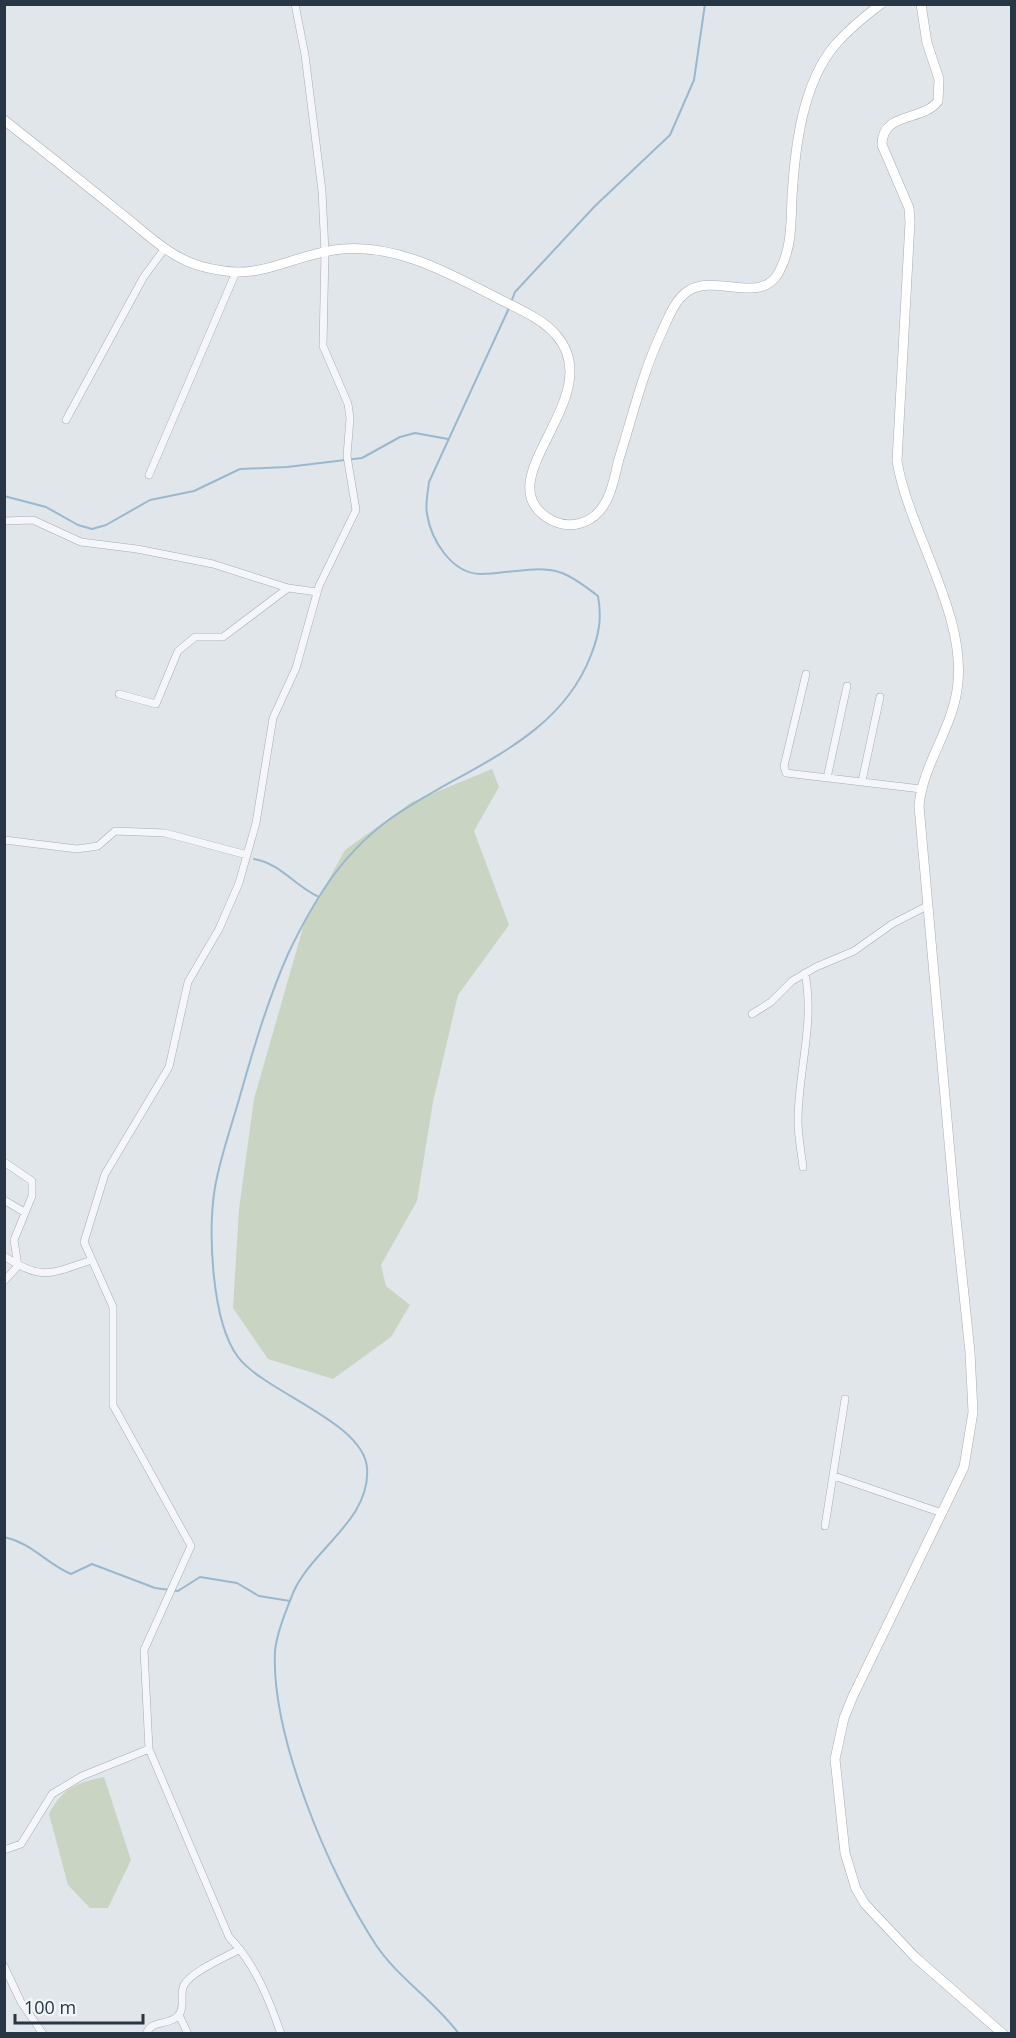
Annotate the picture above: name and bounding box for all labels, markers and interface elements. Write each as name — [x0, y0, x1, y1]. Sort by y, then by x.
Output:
scale bar — [15, 1987, 142, 2025]
text: 100 m — [24, 1995, 76, 2019]

